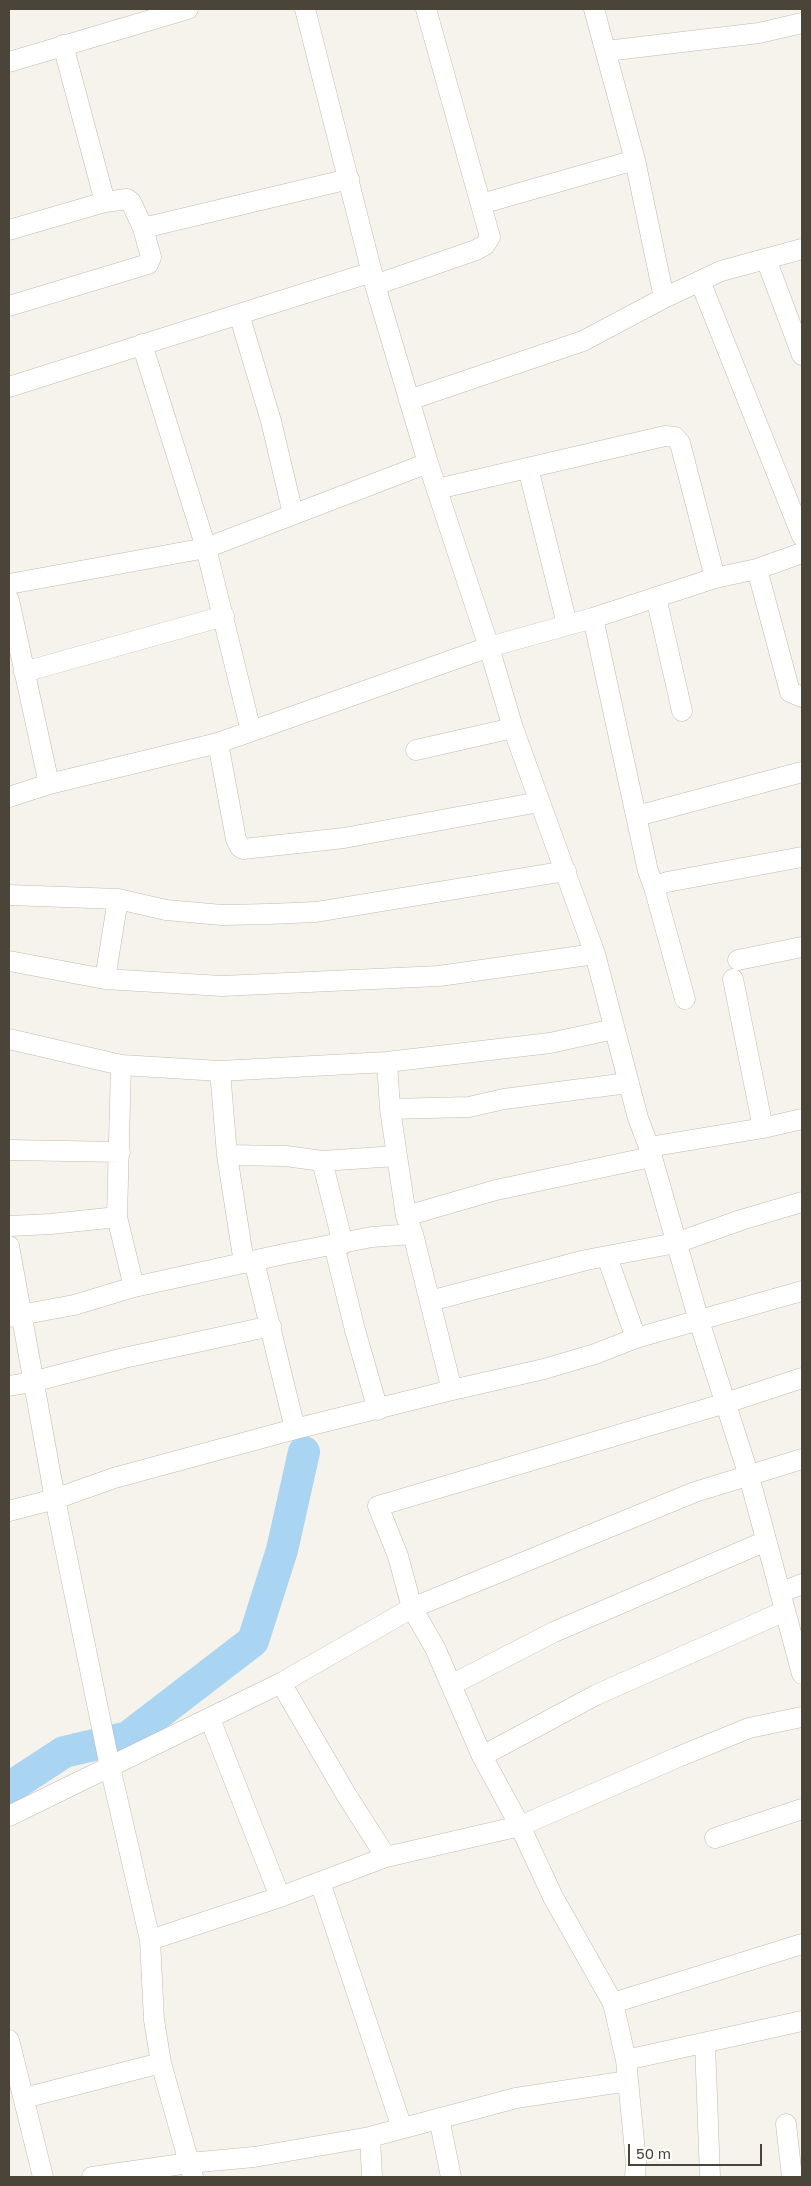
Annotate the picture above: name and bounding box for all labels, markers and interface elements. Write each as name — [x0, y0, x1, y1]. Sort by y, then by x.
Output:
scale bar — [631, 2134, 765, 2166]
text: 50 m — [636, 2144, 671, 2162]

